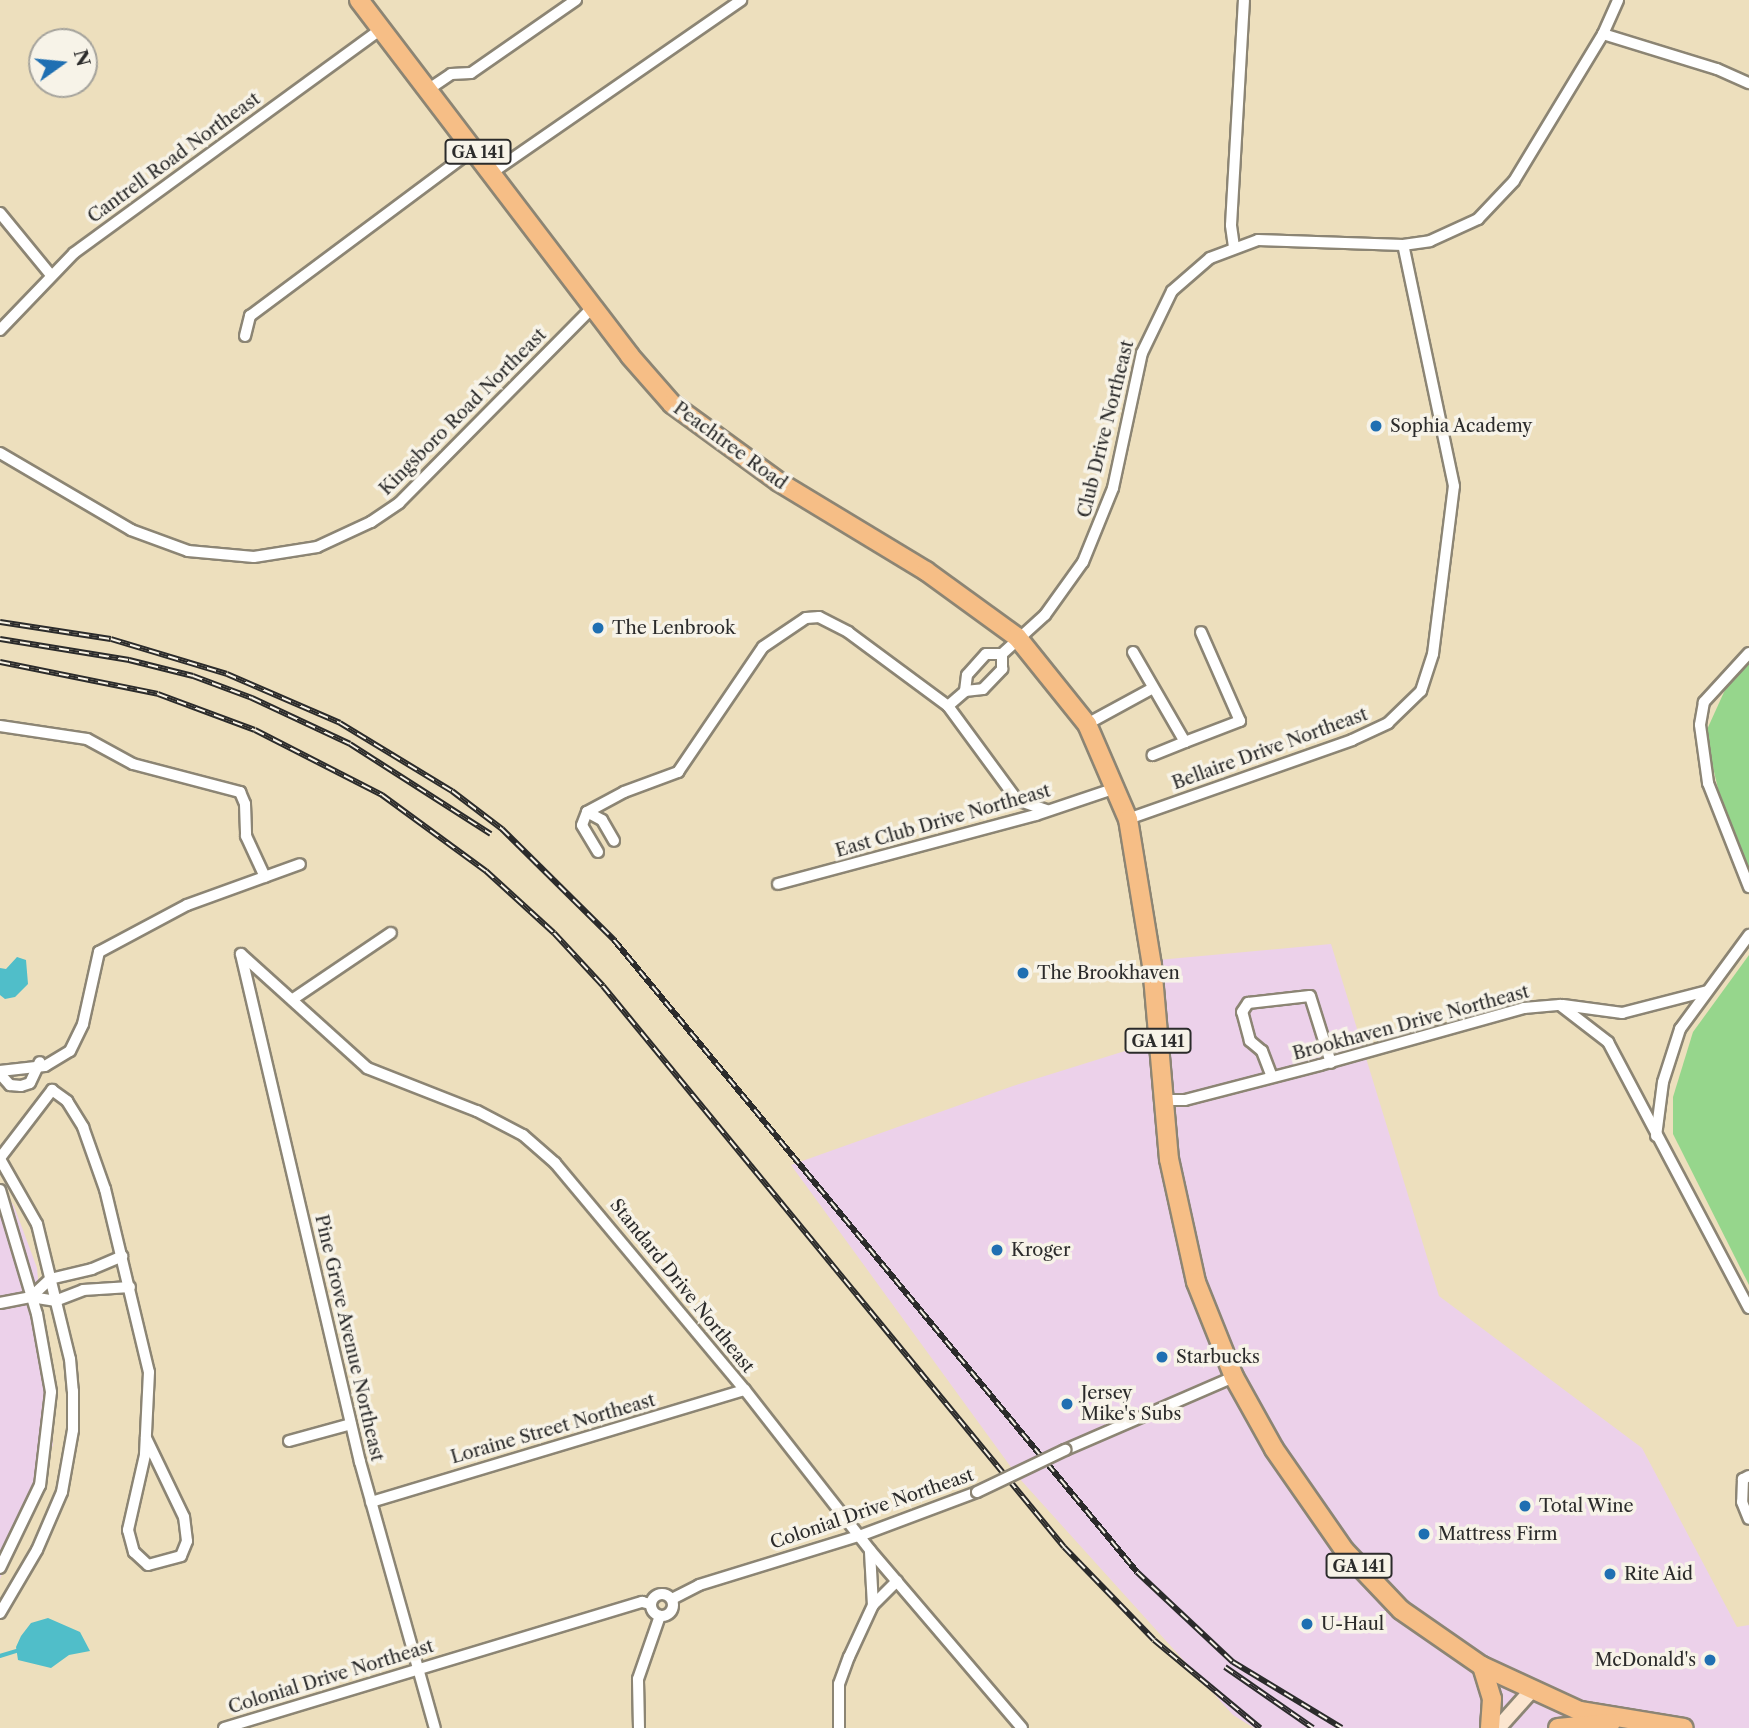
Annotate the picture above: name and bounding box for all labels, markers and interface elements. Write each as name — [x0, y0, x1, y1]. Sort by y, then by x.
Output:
north arrow — [28, 28, 98, 98]
text: N — [69, 47, 95, 69]
street label: Cantrell Road Northeast — [84, 88, 264, 228]
road number: GA 141 — [443, 140, 513, 164]
street label: Kingsboro Road Northeast — [375, 324, 551, 500]
street label: Club Drive Northeast — [1074, 338, 1138, 520]
street label: Peachtree Road — [669, 398, 791, 494]
place label: Sophia Academy — [1390, 415, 1533, 437]
marker: Sophia Academy — [1368, 418, 1384, 434]
place label: The Lenbrook — [612, 617, 735, 639]
marker: The Lenbrook — [590, 620, 606, 636]
street label: Bellaire Drive Northeast — [1169, 704, 1371, 794]
street label: East Club Drive Northeast — [833, 780, 1053, 862]
place label: The Brookhaven — [1037, 962, 1180, 984]
marker: The Brookhaven — [1015, 965, 1031, 981]
street label: Brookhaven Drive Northeast — [1290, 981, 1532, 1065]
road number: GA 141 — [1123, 1028, 1193, 1054]
street label: Standard Drive Northeast — [605, 1195, 759, 1377]
street label: Pine Grove Avenue Northeast — [310, 1212, 388, 1464]
place label: Kroger — [1011, 1239, 1070, 1261]
marker: Kroger — [989, 1242, 1005, 1258]
place label: Starbucks — [1176, 1346, 1260, 1368]
marker: Starbucks — [1154, 1349, 1170, 1365]
place label: Jersey Mike's Subs — [1081, 1383, 1181, 1426]
street label: Loraine Street Northeast — [448, 1389, 658, 1469]
marker: Jersey Mike's Subs — [1059, 1396, 1075, 1412]
street label: Colonial Drive Northeast — [768, 1464, 976, 1554]
place label: Total Wine — [1539, 1495, 1634, 1517]
marker: Total Wine — [1517, 1498, 1533, 1514]
place label: Mattress Firm — [1438, 1523, 1558, 1545]
marker: Mattress Firm — [1416, 1526, 1432, 1542]
road number: GA 141 — [1324, 1554, 1394, 1578]
place label: Rite Aid — [1624, 1563, 1694, 1585]
marker: Rite Aid — [1602, 1566, 1618, 1582]
place label: U-Haul — [1321, 1613, 1384, 1635]
marker: U-Haul — [1299, 1616, 1315, 1632]
street label: Colonial Drive Northeast — [226, 1635, 436, 1719]
place label: McDonald's — [1595, 1649, 1696, 1671]
marker: McDonald's — [1702, 1652, 1718, 1668]

